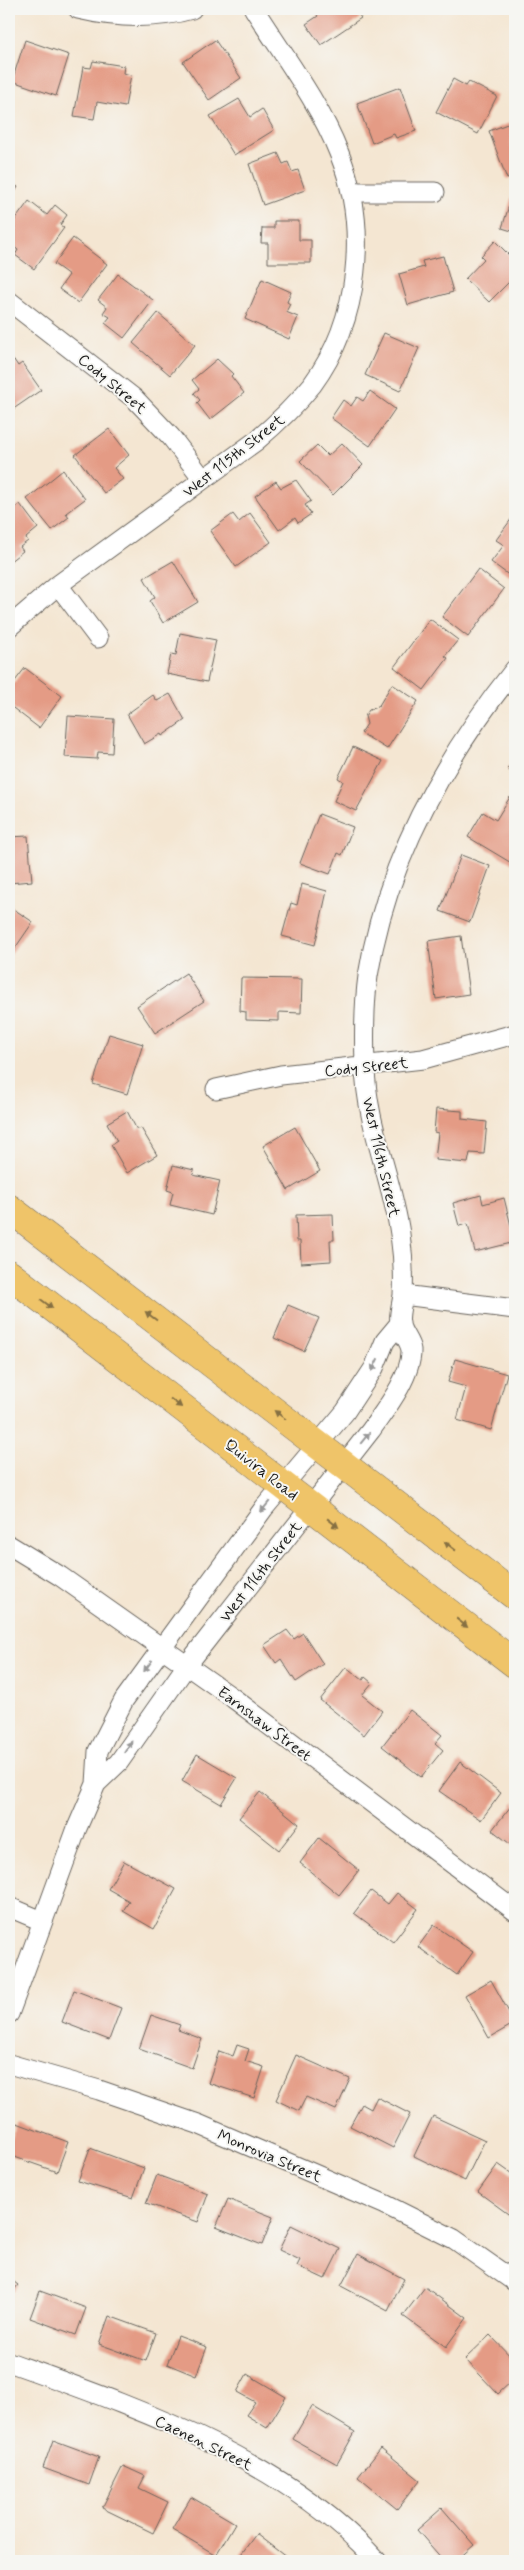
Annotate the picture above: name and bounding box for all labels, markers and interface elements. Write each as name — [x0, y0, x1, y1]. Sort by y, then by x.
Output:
street label: Cody Street — [73, 349, 151, 419]
street label: West 115th Street — [179, 409, 290, 503]
street label: Cody Street — [323, 1053, 409, 1082]
street label: West 116th Street — [357, 1095, 405, 1220]
one-way arrow — [40, 1299, 54, 1309]
one-way arrow — [144, 1311, 157, 1322]
one-way arrow — [371, 1358, 379, 1372]
one-way arrow — [169, 1398, 183, 1408]
one-way arrow — [274, 1409, 287, 1420]
one-way arrow — [360, 1432, 371, 1445]
street label: Quivira Road — [220, 1435, 302, 1506]
one-way arrow — [260, 1500, 271, 1513]
street label: West 116th Street — [215, 1517, 307, 1627]
one-way arrow — [326, 1518, 339, 1529]
one-way arrow — [444, 1540, 457, 1551]
one-way arrow — [455, 1617, 468, 1628]
one-way arrow — [143, 1659, 153, 1673]
street label: Earnshaw Street — [213, 1682, 315, 1766]
one-way arrow — [124, 1741, 133, 1754]
street label: Monrovia Street — [214, 2125, 325, 2188]
street label: Caenen Street — [151, 2411, 256, 2476]

